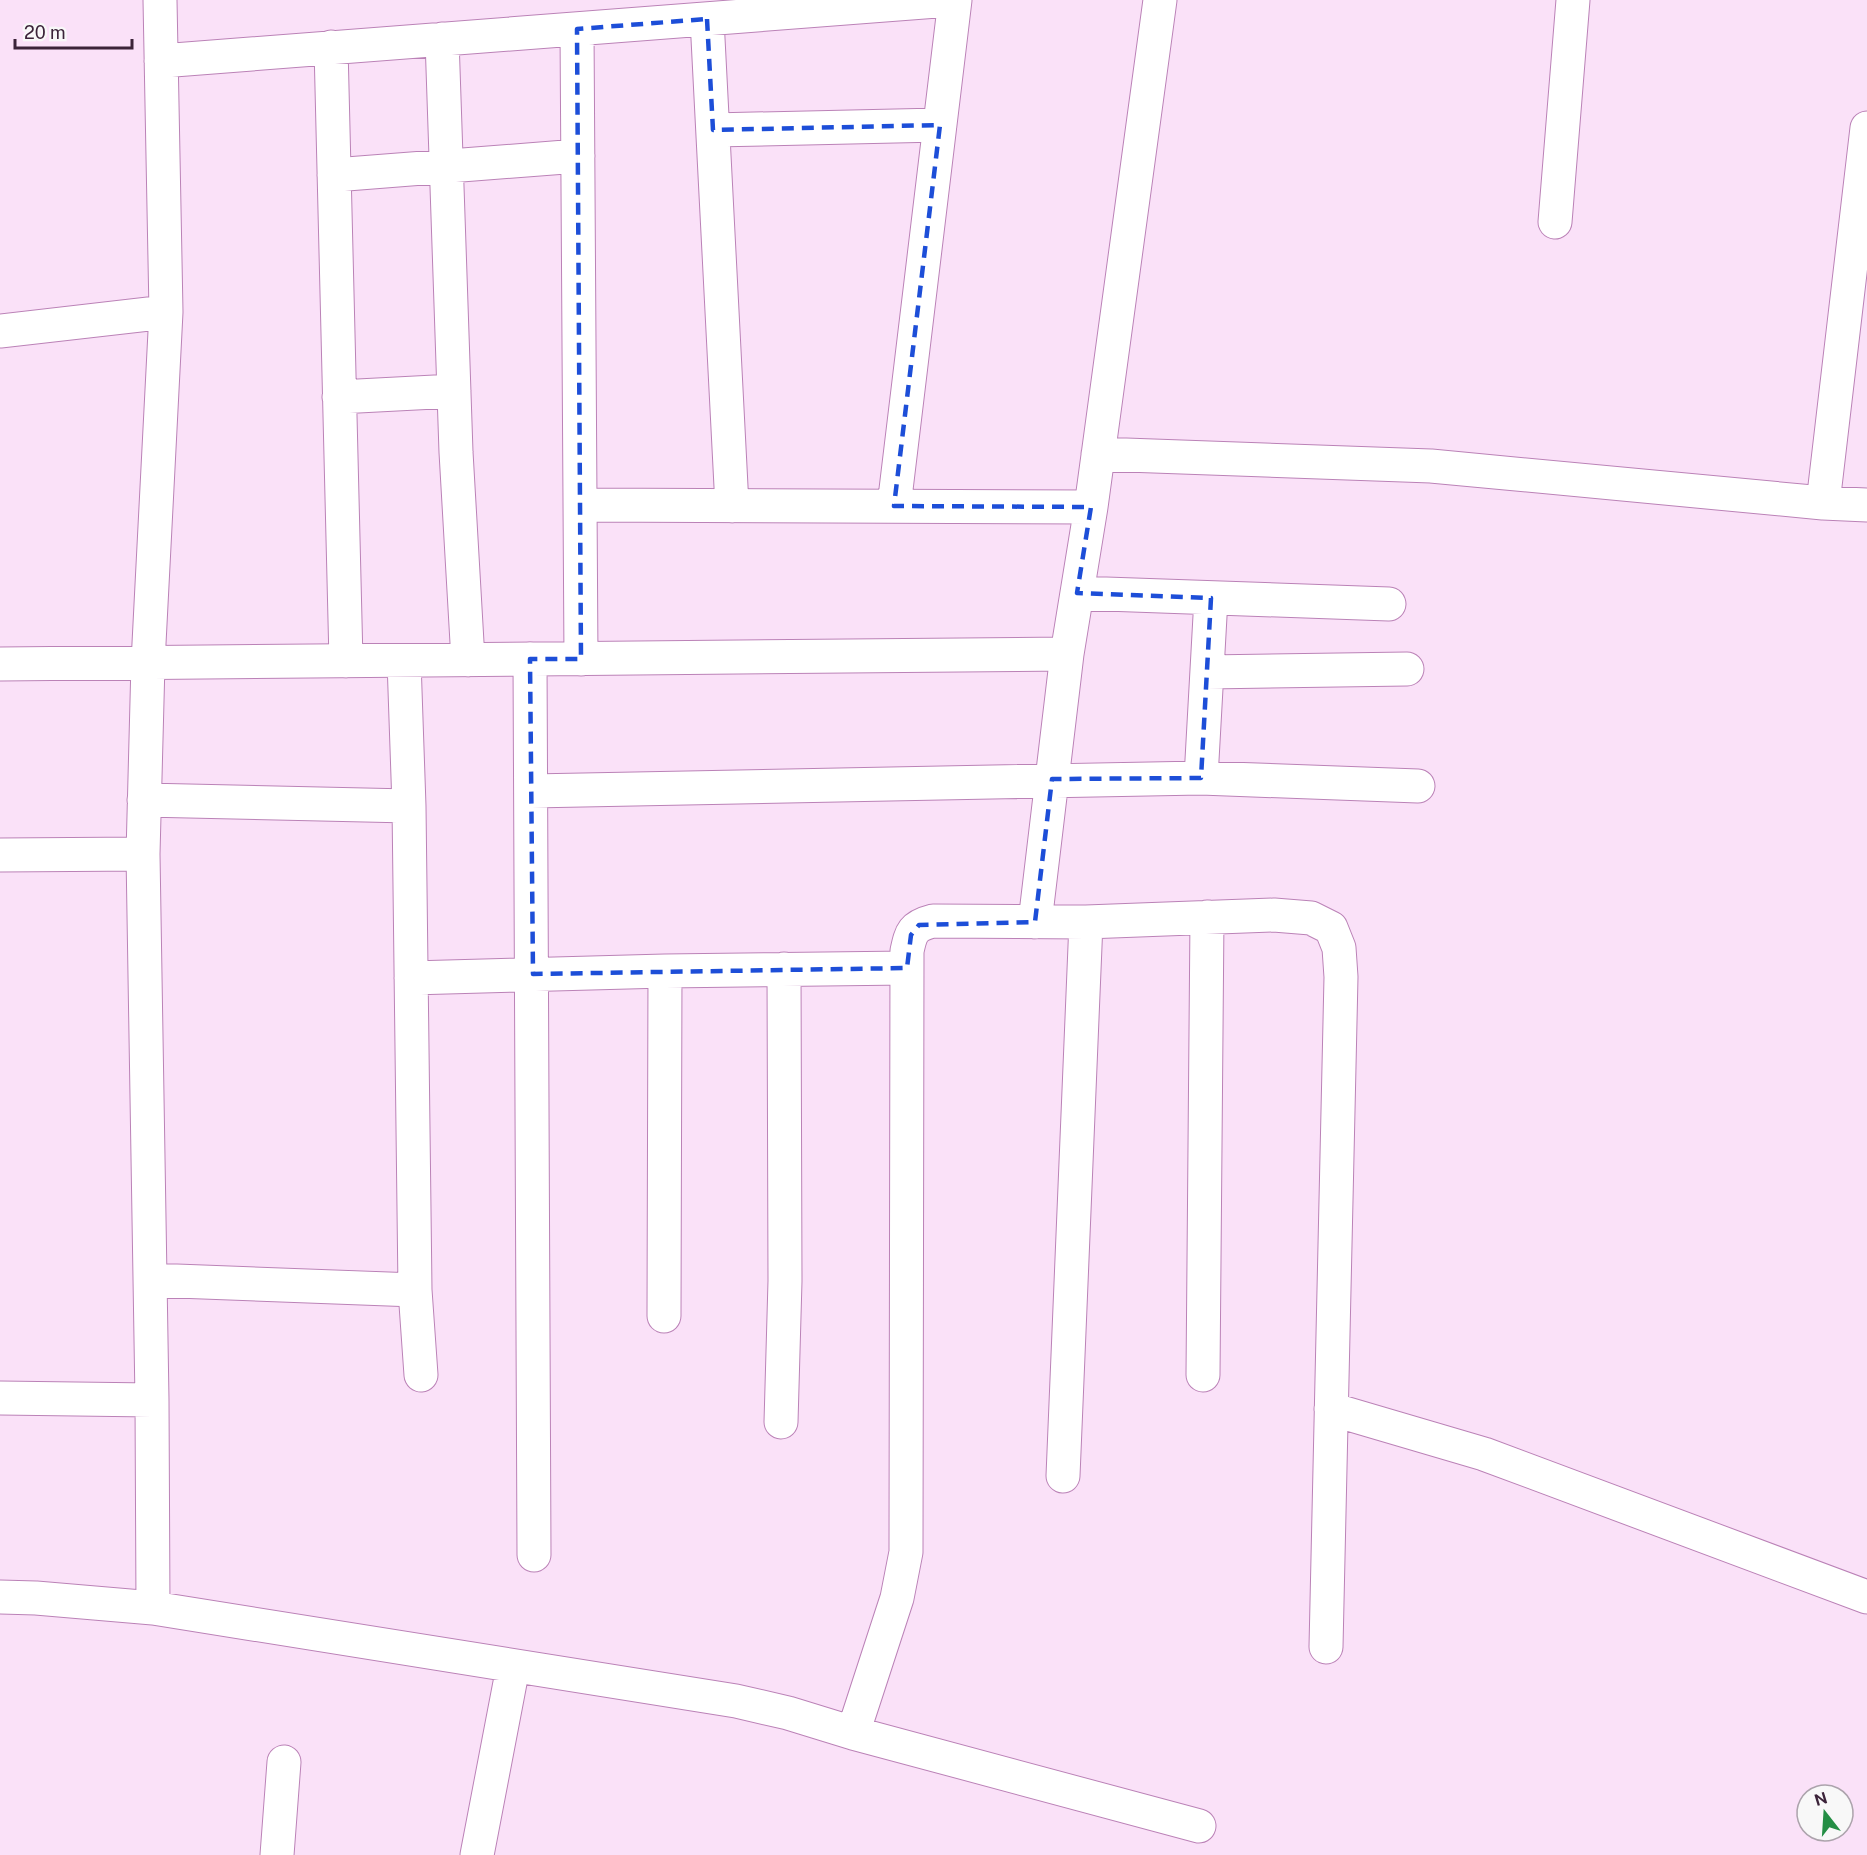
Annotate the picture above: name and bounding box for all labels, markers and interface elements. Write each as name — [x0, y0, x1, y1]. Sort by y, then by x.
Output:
scale bar — [15, 12, 132, 50]
text: 20 m — [24, 22, 66, 43]
north arrow — [1795, 1783, 1855, 1843]
text: N — [1812, 1788, 1830, 1810]

